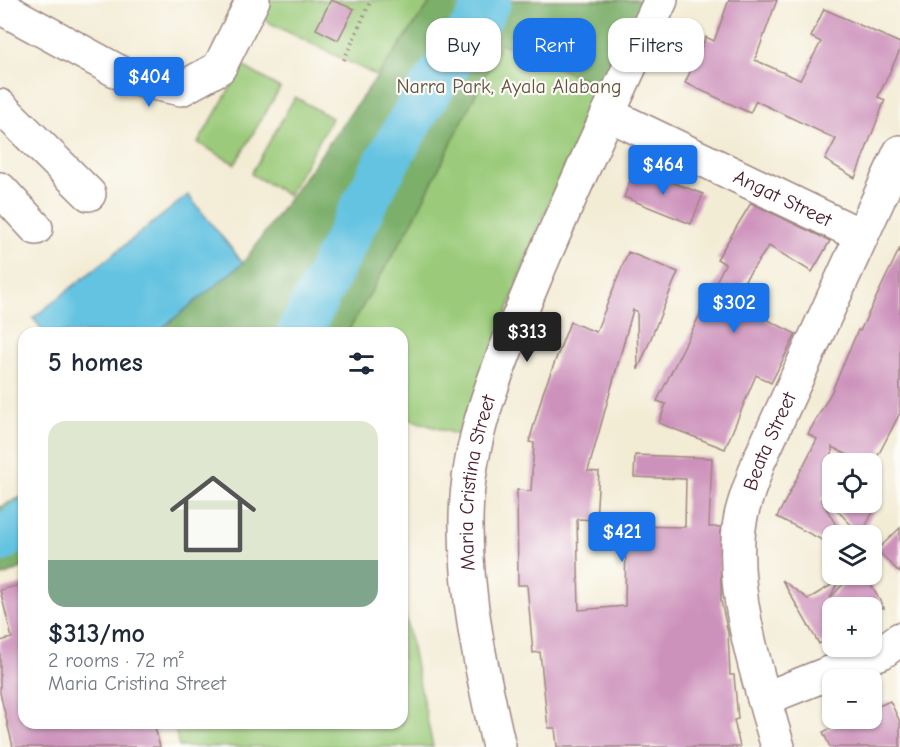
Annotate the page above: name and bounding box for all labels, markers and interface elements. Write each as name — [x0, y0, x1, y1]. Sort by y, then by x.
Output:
chip: Buy — [426, 18, 501, 72]
chip: Rent — [513, 18, 596, 72]
chip: Filters — [608, 18, 704, 72]
pin: $404 — [113, 57, 185, 108]
text: $404 — [128, 65, 170, 88]
park label: Narra Park, Ayala Alabang — [396, 75, 622, 98]
pin: $464 — [627, 145, 699, 196]
text: $464 — [642, 153, 684, 176]
street label: Angat Street — [730, 165, 837, 232]
pin: $302 — [698, 283, 770, 334]
text: $302 — [712, 291, 756, 314]
pin: $313 — [491, 312, 563, 363]
text: $313 — [507, 320, 547, 343]
icon: filters — [345, 347, 378, 380]
text: 5 homes — [48, 348, 143, 378]
street label: Beata Street — [738, 387, 801, 493]
street label: Maria Cristina Street — [454, 391, 500, 572]
map controls — [822, 453, 882, 729]
button: locate — [822, 453, 882, 513]
icon: home — [159, 460, 267, 568]
pin: $421 — [586, 512, 658, 563]
text: $421 — [602, 520, 642, 543]
button: layers — [822, 525, 882, 585]
button: + — [822, 597, 882, 657]
text: $313/mo — [48, 619, 145, 649]
text: 2 rooms · 72 m² — [48, 649, 184, 672]
button: − — [822, 669, 882, 729]
text: Maria Cristina Street — [48, 672, 226, 695]

